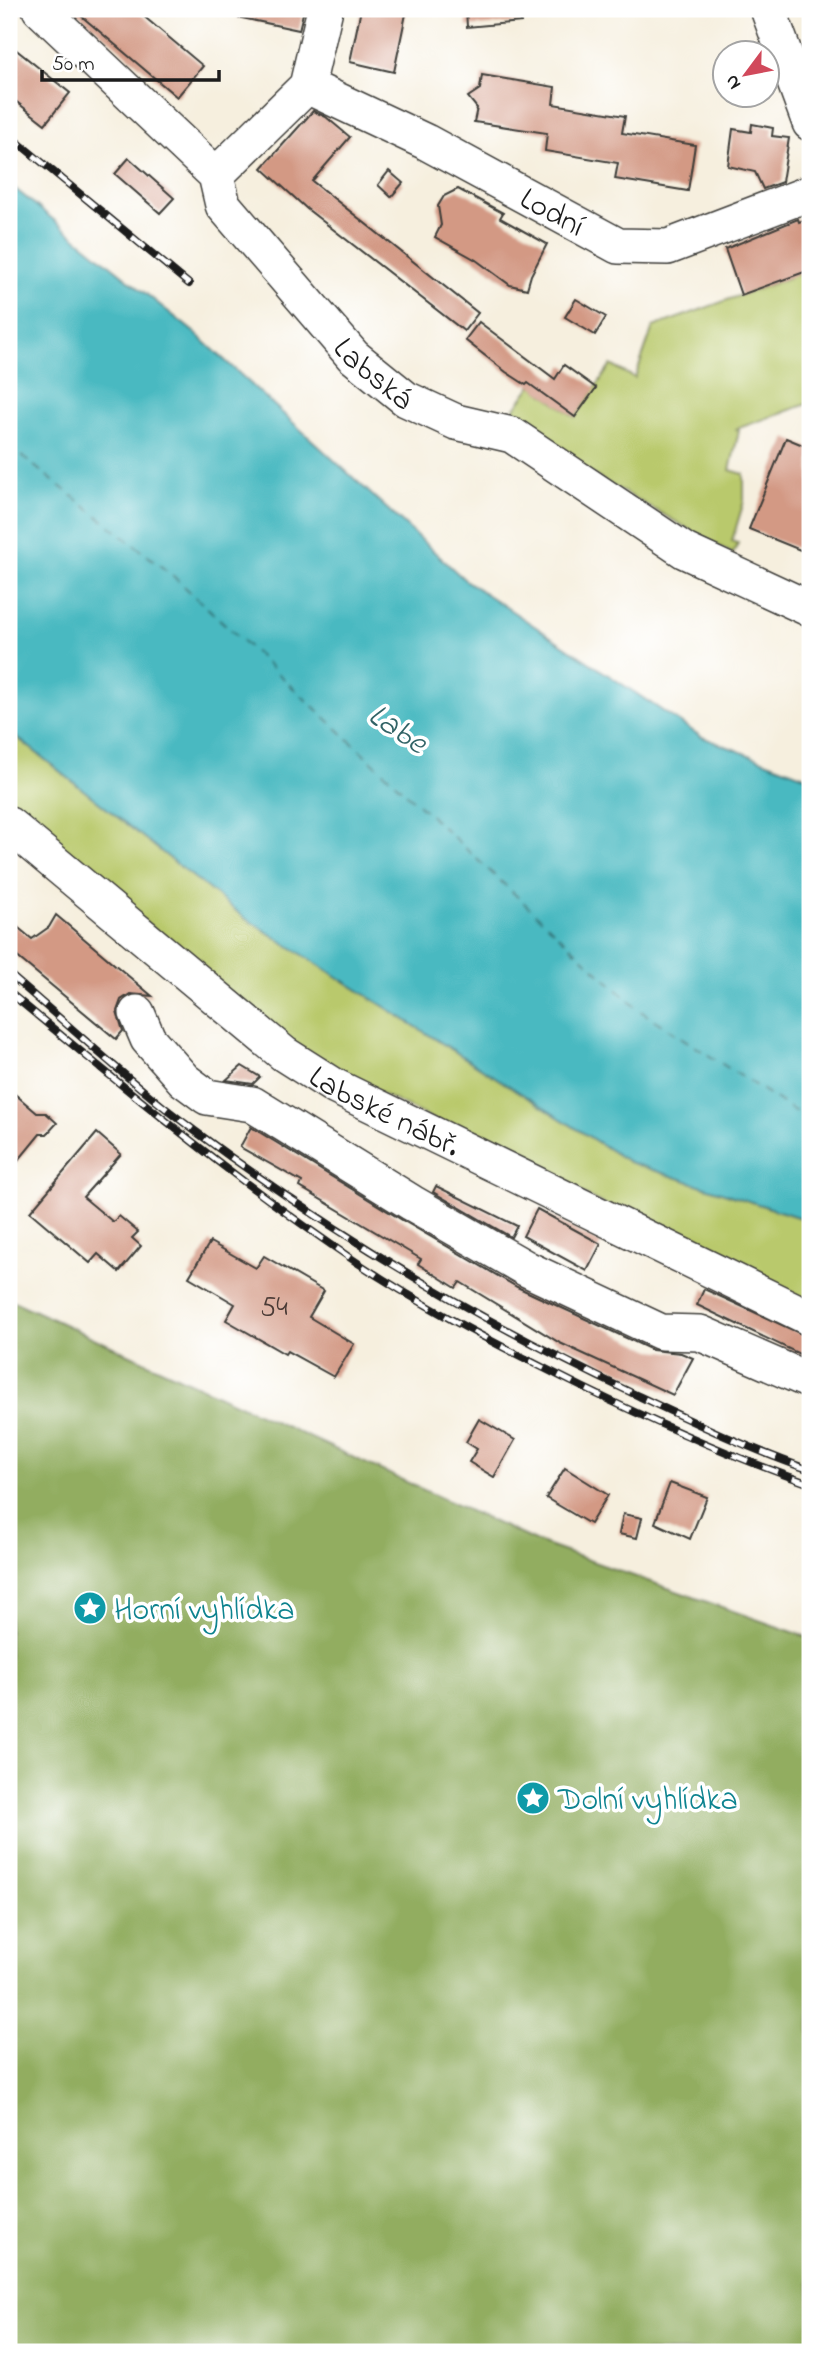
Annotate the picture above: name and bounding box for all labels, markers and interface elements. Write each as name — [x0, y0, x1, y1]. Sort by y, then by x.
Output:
scale bar — [42, 38, 219, 82]
north arrow — [710, 38, 780, 108]
text: 50 m — [52, 50, 95, 80]
text: N — [719, 69, 749, 94]
street label: Lodní — [510, 177, 592, 251]
street label: Labská — [320, 328, 423, 423]
water label: Labe — [358, 693, 437, 768]
street label: Labské nábř. — [298, 1055, 468, 1171]
house number: 54 — [260, 1288, 288, 1329]
place label: Horní vyhlídka — [114, 1588, 294, 1635]
place icon: Horní vyhlídka — [71, 1589, 109, 1627]
place label: Dolní vyhlídka — [557, 1778, 738, 1825]
place icon: Dolní vyhlídka — [514, 1779, 552, 1817]

